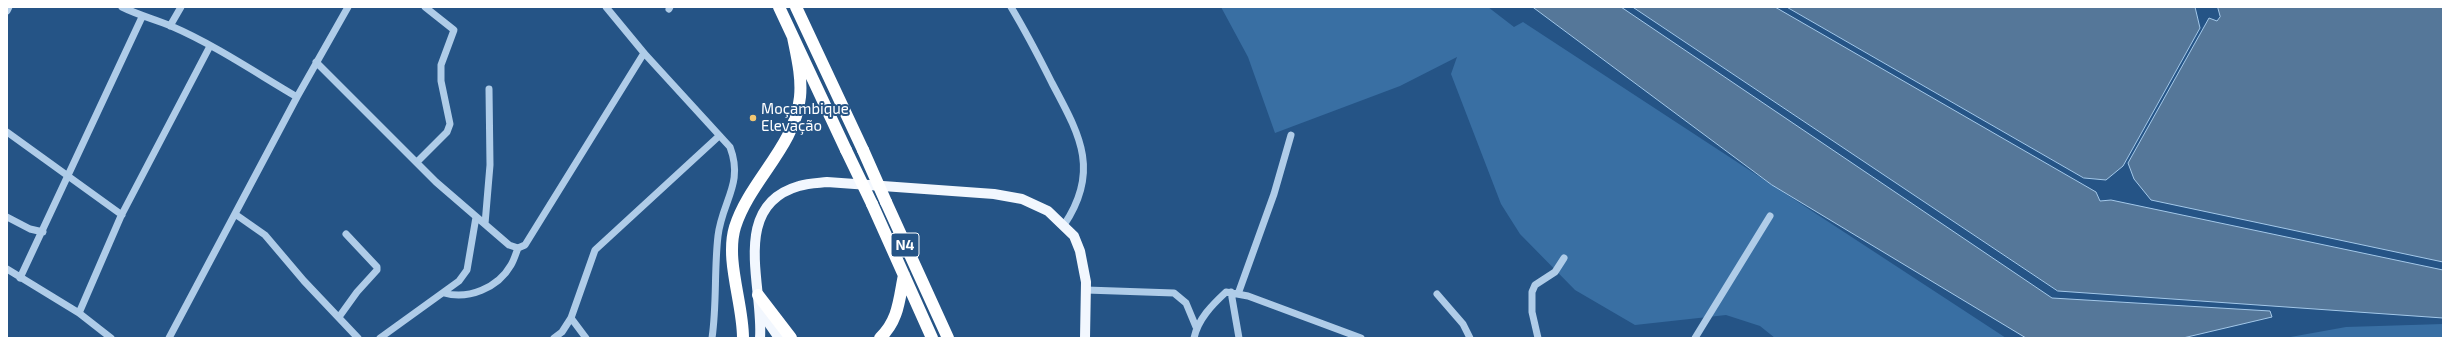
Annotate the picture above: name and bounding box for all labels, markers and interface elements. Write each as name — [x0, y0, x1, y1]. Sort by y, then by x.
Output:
place label: Moçambique Elevação — [761, 100, 849, 135]
marker: Moçambique Elevação — [748, 113, 758, 123]
road number: N4 — [891, 233, 919, 257]

